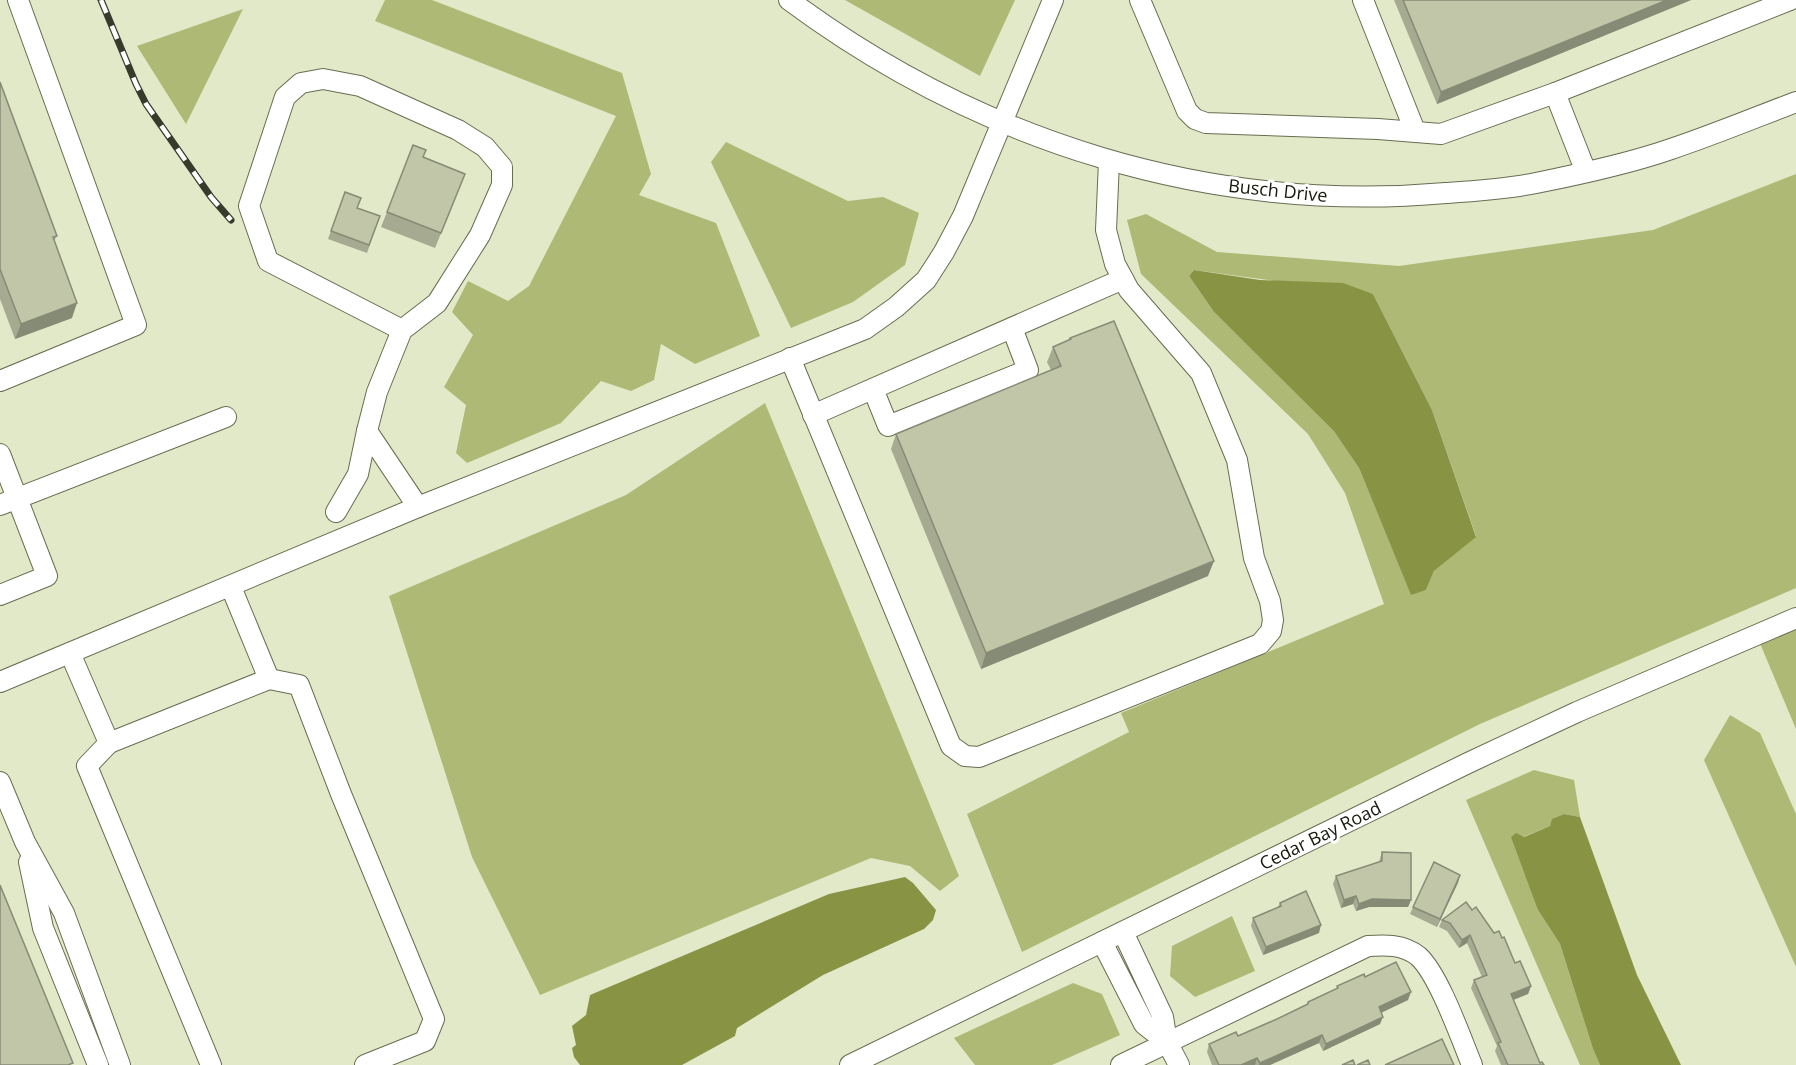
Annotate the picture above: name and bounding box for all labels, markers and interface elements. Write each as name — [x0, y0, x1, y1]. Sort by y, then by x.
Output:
street label: Busch Drive — [1227, 173, 1329, 207]
street label: Cedar Bay Road — [1255, 795, 1385, 875]

